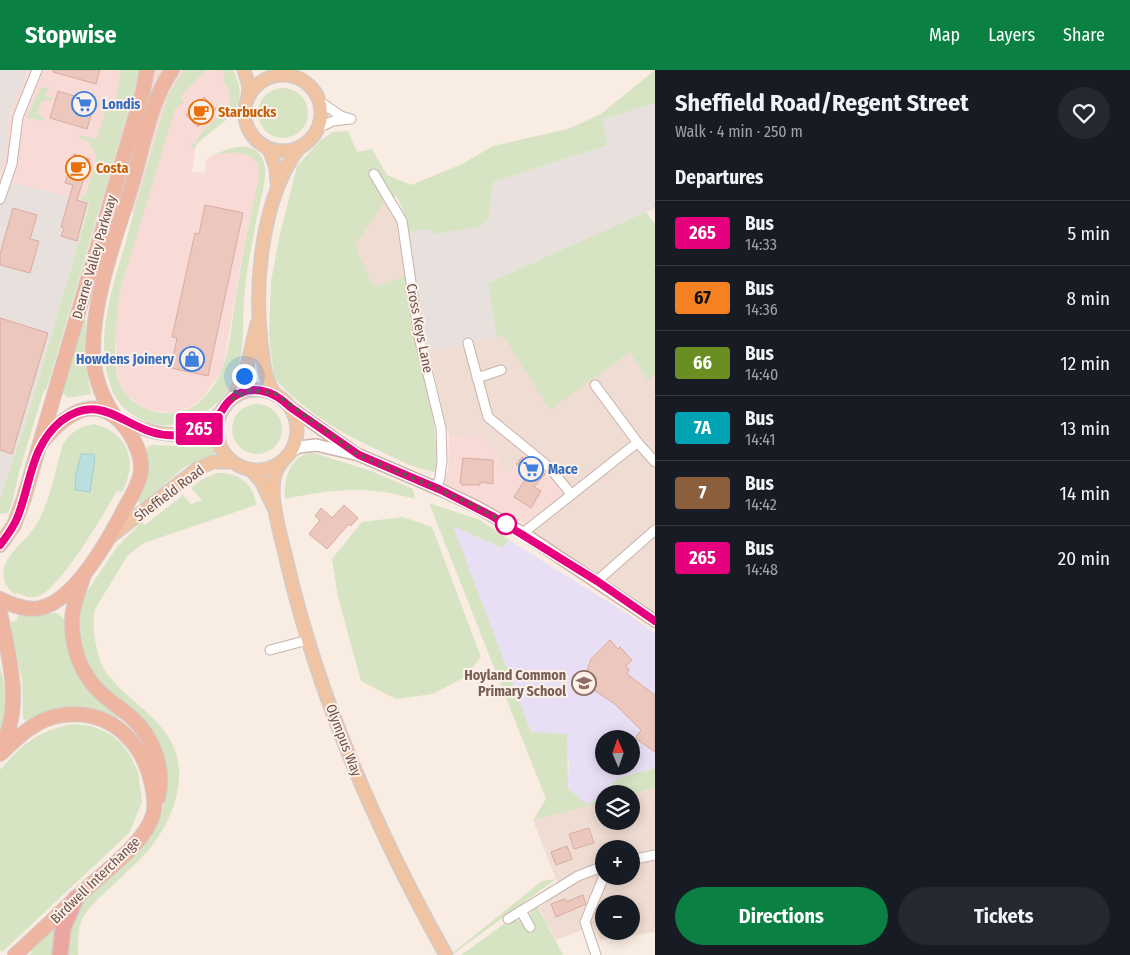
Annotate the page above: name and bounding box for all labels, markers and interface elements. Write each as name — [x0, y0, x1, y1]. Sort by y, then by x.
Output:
text: Stopwise — [25, 21, 117, 49]
text: Map — [929, 24, 960, 46]
text: Layers — [988, 24, 1035, 46]
text: Share — [1063, 24, 1105, 46]
button: heart — [1058, 87, 1110, 139]
text: Sheffield Road/Regent Street — [675, 89, 969, 117]
supermarket icon: Londis — [71, 91, 97, 117]
place label: Londis — [102, 96, 140, 113]
cafe icon: Starbucks — [188, 99, 214, 125]
place label: Starbucks — [218, 104, 276, 121]
text: Walk · 4 min · 250 m — [675, 122, 803, 141]
cafe icon: Costa — [65, 155, 91, 181]
place label: Costa — [96, 160, 128, 177]
text: Departures — [675, 166, 763, 189]
street label: Dearne Valley Parkway — [69, 193, 120, 321]
text: Bus — [745, 212, 774, 235]
text: 265 — [689, 222, 716, 244]
text: 5 min — [1067, 222, 1110, 245]
text: 14:33 — [745, 235, 777, 254]
text: Bus — [745, 277, 774, 300]
street label: Cross Keys Lane — [403, 282, 437, 374]
text: 67 — [694, 287, 711, 309]
text: 8 min — [1067, 287, 1110, 310]
text: 14:36 — [745, 300, 778, 319]
text: Bus — [745, 342, 774, 365]
shop icon: Howdens Joinery — [179, 346, 205, 372]
place label: Howdens Joinery — [76, 351, 174, 368]
text: 66 — [693, 352, 712, 374]
text: 12 min — [1060, 352, 1110, 375]
your location — [232, 364, 257, 389]
text: 14:40 — [745, 365, 778, 384]
text: Bus — [745, 407, 774, 430]
line badge: 265 — [170, 413, 228, 445]
text: 7A — [694, 417, 711, 439]
text: 13 min — [1060, 417, 1110, 440]
text: 265 — [186, 418, 212, 440]
text: 14:41 — [745, 430, 775, 449]
supermarket icon: Mace — [518, 456, 544, 482]
place label: Mace — [548, 461, 578, 478]
street label: Sheffield Road — [131, 462, 208, 525]
text: Bus — [745, 472, 774, 495]
text: 7 — [699, 482, 706, 504]
text: 14 min — [1060, 482, 1110, 505]
text: 14:42 — [745, 495, 777, 514]
unlabelled marker — [495, 513, 517, 535]
text: Bus — [745, 537, 774, 560]
text: 265 — [689, 547, 716, 569]
text: 20 min — [1058, 547, 1110, 570]
text: 14:48 — [745, 560, 778, 579]
place label: Hoyland Common Primary School — [464, 667, 566, 700]
school or university icon: Hoyland Common Primary School — [571, 670, 597, 696]
street label: Olympus Way — [322, 701, 365, 780]
north arrow — [595, 730, 640, 775]
map controls — [595, 730, 640, 940]
button: layers — [595, 785, 640, 830]
street label: Birdwell Interchange — [47, 833, 144, 927]
button: + — [595, 840, 640, 885]
button: Directions — [675, 887, 888, 945]
button: Tickets — [898, 887, 1110, 945]
button: − — [595, 895, 640, 940]

